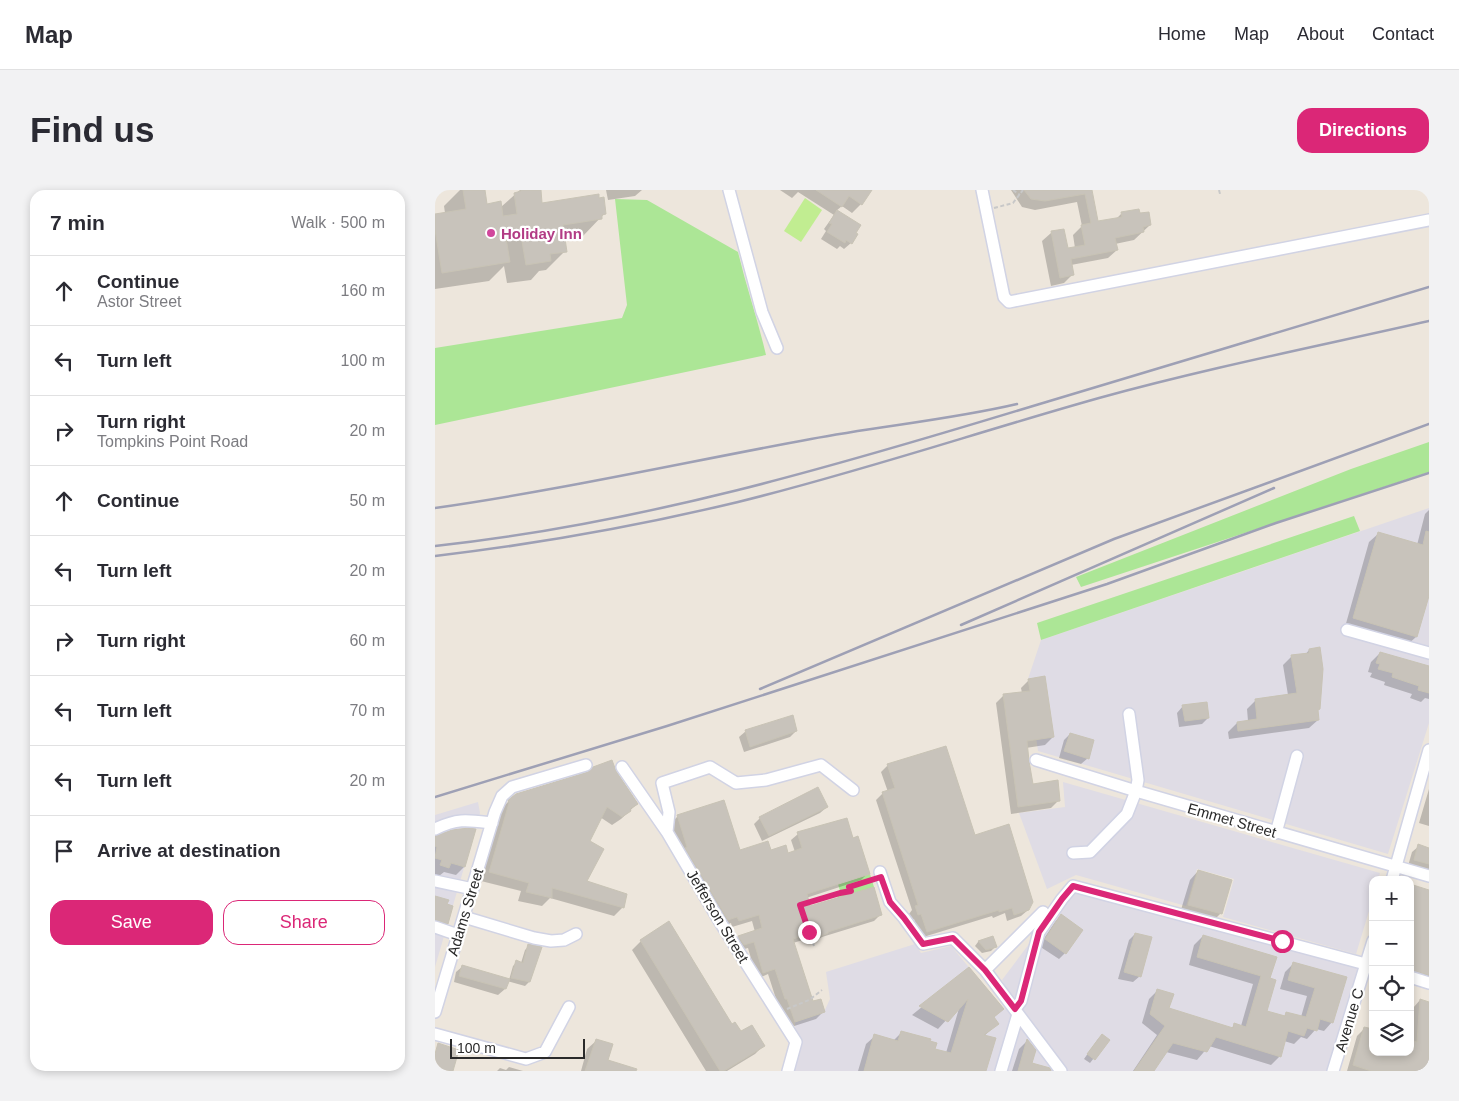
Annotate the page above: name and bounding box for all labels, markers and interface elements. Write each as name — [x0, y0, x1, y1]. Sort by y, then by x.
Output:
text: Map — [25, 21, 73, 48]
text: Home — [1158, 24, 1206, 44]
text: Map — [1234, 24, 1269, 44]
text: About — [1297, 24, 1344, 44]
text: Contact — [1372, 24, 1434, 44]
button: Directions — [1297, 108, 1429, 153]
text: Find us — [30, 110, 154, 149]
text: 7 min — [50, 211, 105, 234]
text: Walk · 500 m — [291, 214, 385, 231]
place label: Holiday Inn — [501, 225, 582, 242]
marker: Holiday Inn — [485, 227, 497, 239]
text: Continue — [97, 271, 179, 292]
icon: ahead — [50, 277, 78, 305]
text: 160 m — [341, 282, 385, 299]
text: Astor Street — [97, 293, 181, 310]
icon: left — [50, 347, 78, 375]
text: Turn left — [97, 350, 172, 371]
text: 100 m — [341, 352, 385, 369]
text: Turn right — [97, 411, 185, 432]
icon: right — [50, 417, 78, 445]
text: 20 m — [349, 422, 385, 439]
text: Tompkins Point Road — [97, 433, 248, 450]
icon: ahead — [50, 487, 78, 515]
text: Continue — [97, 490, 179, 511]
text: 50 m — [349, 492, 385, 509]
icon: left — [50, 557, 78, 585]
text: Turn left — [97, 560, 172, 581]
text: 20 m — [349, 562, 385, 579]
icon: right — [50, 627, 78, 655]
text: Turn right — [97, 630, 185, 651]
text: 60 m — [349, 632, 385, 649]
icon: left — [50, 697, 78, 725]
text: Turn left — [97, 700, 172, 721]
text: 70 m — [349, 702, 385, 719]
icon: left — [50, 767, 78, 795]
text: Turn left — [97, 770, 172, 791]
text: 20 m — [349, 772, 385, 789]
street label: Emmet Street — [1186, 799, 1279, 841]
icon: arrive — [50, 837, 78, 865]
text: Arrive at destination — [97, 840, 281, 861]
street label: Adams Street — [444, 865, 487, 958]
street label: Jefferson Street — [684, 866, 753, 966]
map controls — [1369, 876, 1414, 1056]
button: + — [1369, 876, 1414, 921]
button: Save — [50, 900, 213, 945]
button: Share — [223, 900, 385, 945]
route end — [798, 921, 821, 944]
button: − — [1369, 921, 1414, 966]
route start — [1271, 930, 1294, 953]
button: locate — [1369, 966, 1414, 1011]
street label: Avenue C — [1331, 986, 1367, 1054]
button: layers — [1369, 1011, 1414, 1056]
scale bar — [450, 1036, 585, 1059]
text: 100 m — [457, 1040, 496, 1056]

